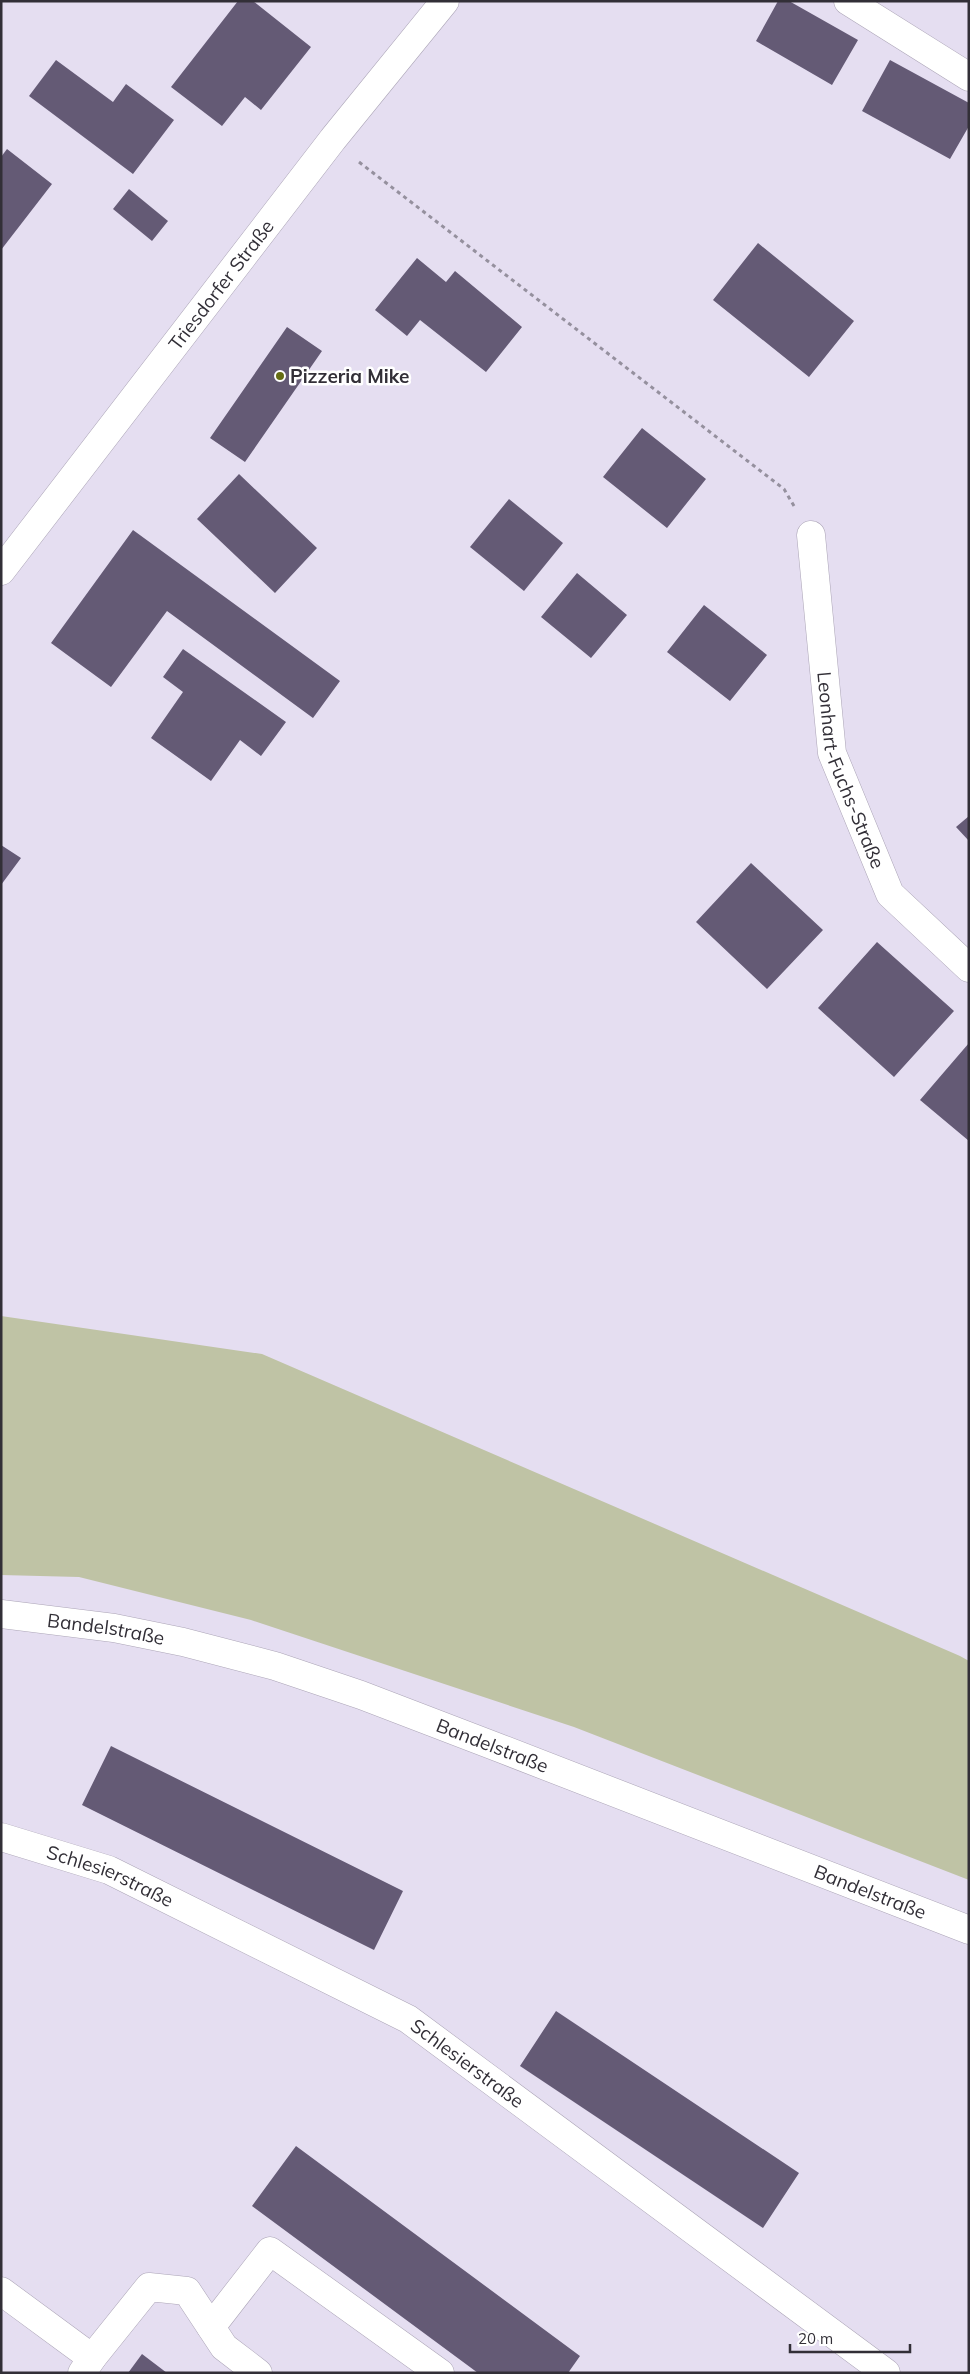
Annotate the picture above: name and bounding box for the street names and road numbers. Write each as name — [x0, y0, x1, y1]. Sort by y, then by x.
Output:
street label: Triesdorfer Straße — [163, 215, 279, 355]
street label: Leonhart-Fuchs-Straße — [812, 670, 890, 872]
street label: Bandelstraße — [46, 1608, 167, 1650]
street label: Bandelstraße — [433, 1713, 552, 1778]
street label: Schlesierstraße — [44, 1840, 178, 1912]
street label: Bandelstraße — [811, 1859, 930, 1924]
street label: Schlesierstraße — [406, 2013, 529, 2113]

